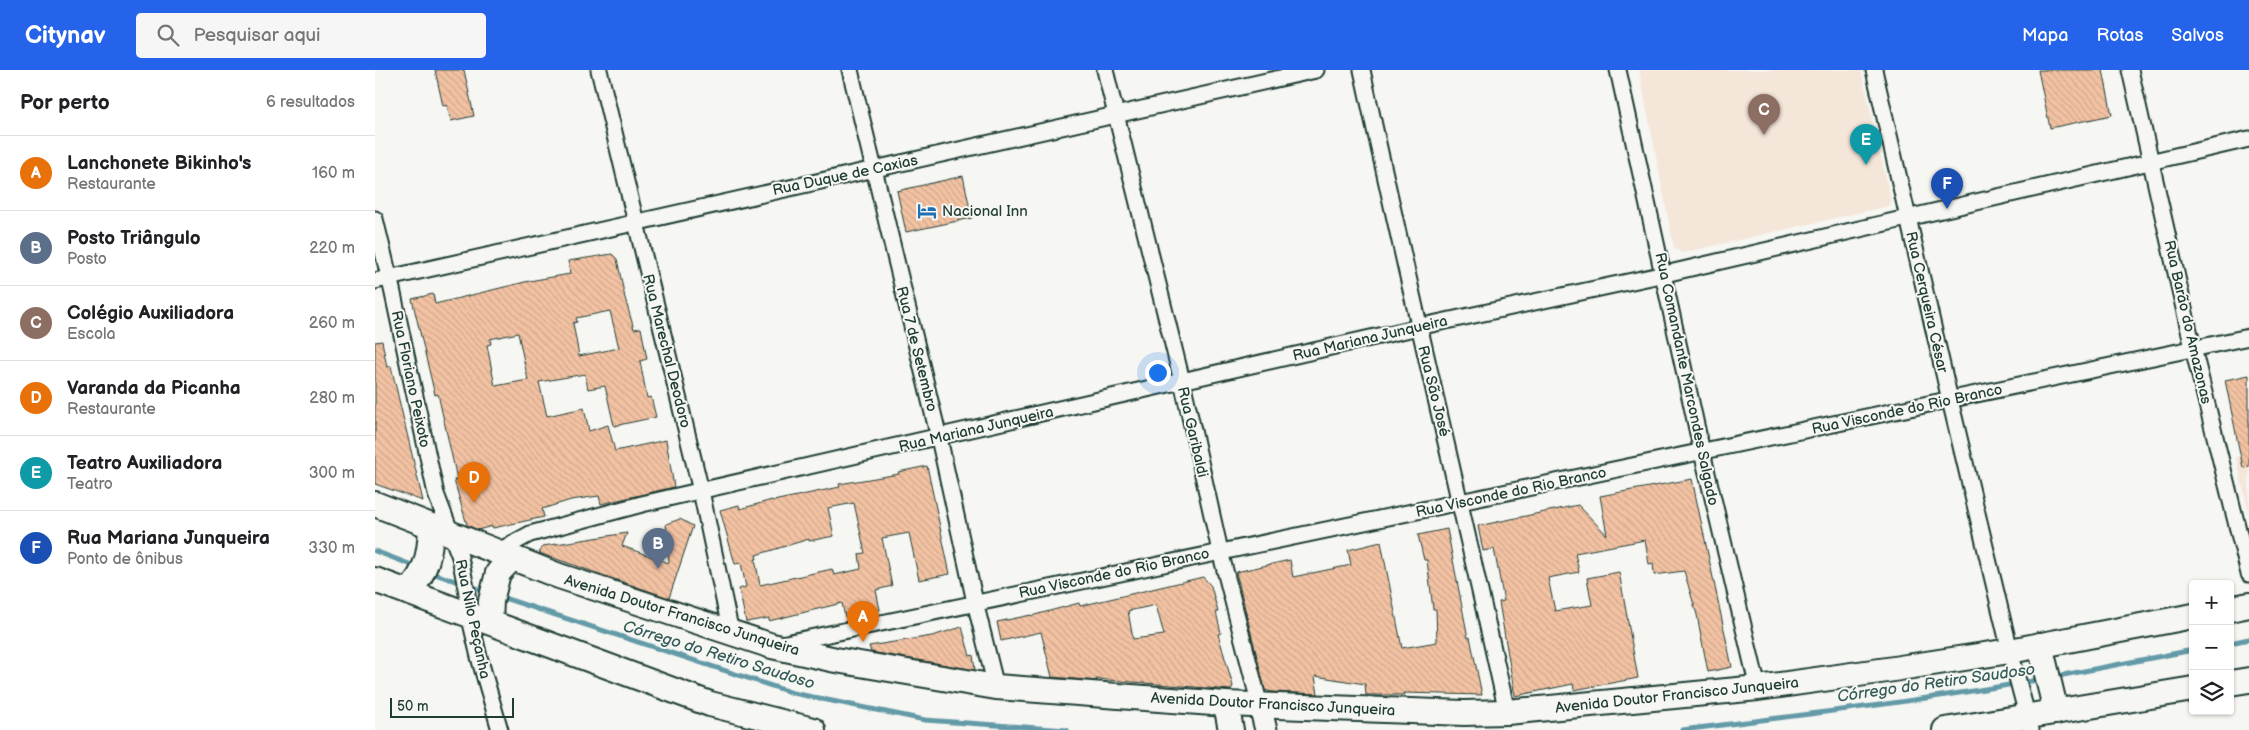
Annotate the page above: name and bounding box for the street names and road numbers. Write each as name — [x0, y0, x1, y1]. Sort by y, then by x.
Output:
street label: Rua Duque de Caxias — [771, 151, 920, 200]
street label: Rua Cerqueira César — [1901, 230, 1952, 375]
street label: Rua Barão do Amazonas — [2159, 238, 2216, 407]
street label: Rua Comandante Marcondes Salgado — [1650, 251, 1723, 507]
street label: Rua Marechal Deodoro — [638, 272, 695, 430]
street label: Rua 7 de Setembro — [892, 284, 941, 414]
street label: Rua Floriano Peixoto — [387, 309, 434, 449]
street label: Rua Mariana Junqueira — [1291, 311, 1449, 366]
street label: Rua São José — [1413, 344, 1454, 439]
street label: Rua Visconde do Rio Branco — [1810, 380, 2004, 439]
street label: Rua Garibaldi — [1173, 385, 1212, 479]
street label: Rua Mariana Junqueira — [897, 402, 1055, 457]
street label: Rua Visconde do Rio Branco — [1414, 463, 1608, 522]
street label: Rua Visconde do Rio Branco — [1017, 544, 1211, 603]
street label: Rua Nilo Peçanha — [451, 558, 494, 681]
street label: Avenida Doutor Francisco Junqueira — [562, 571, 802, 660]
street label: Avenida Doutor Francisco Junqueira — [1554, 673, 1800, 718]
street label: Avenida Doutor Francisco Junqueira — [1150, 689, 1396, 720]

